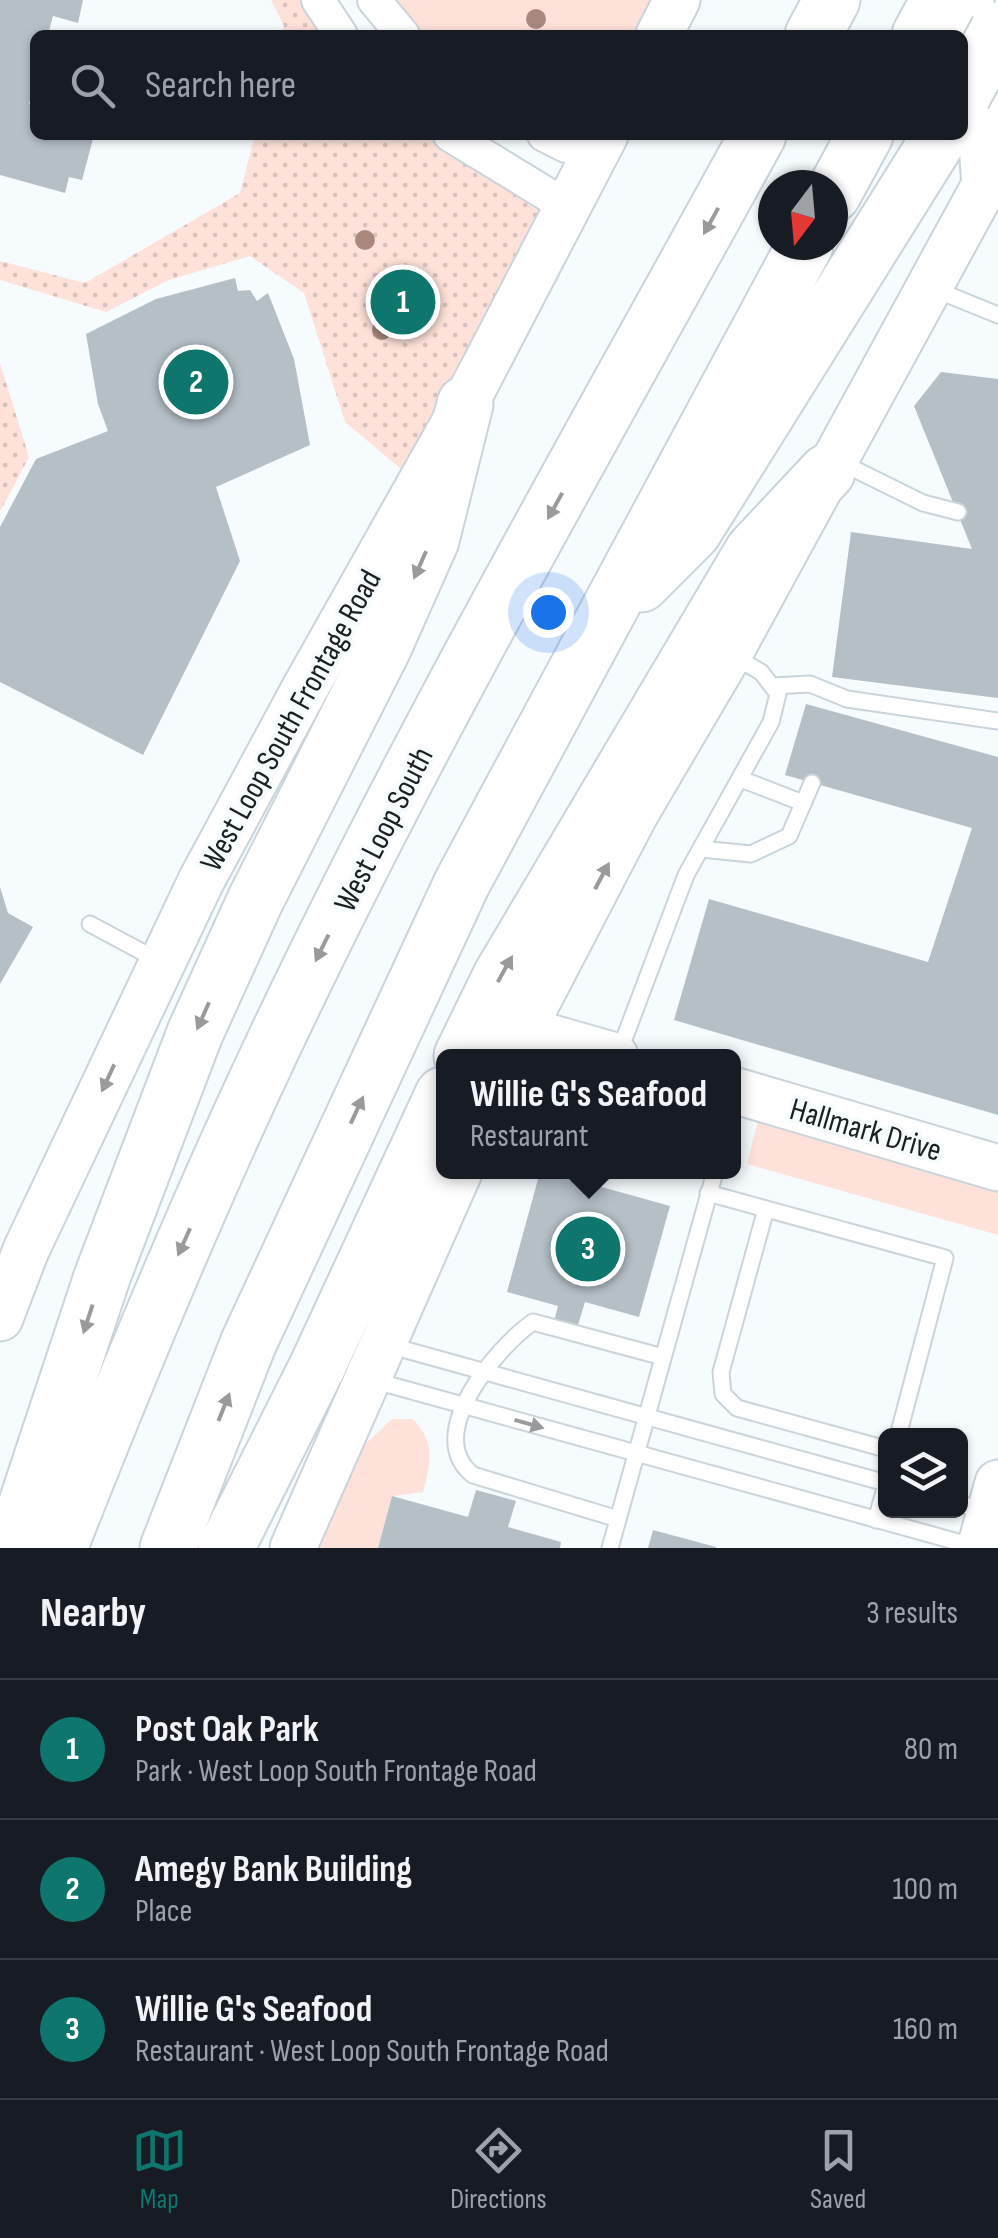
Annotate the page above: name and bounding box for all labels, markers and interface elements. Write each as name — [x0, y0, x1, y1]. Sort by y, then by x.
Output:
search box — [30, 30, 968, 140]
icon: search — [65, 58, 120, 113]
text: Search here — [145, 63, 296, 108]
north arrow — [758, 170, 848, 260]
one-way arrow — [703, 206, 720, 235]
pin: 1 — [370, 264, 436, 340]
pin: 2 — [164, 344, 228, 420]
one-way arrow — [547, 491, 564, 520]
one-way arrow — [412, 550, 428, 580]
street label: West Loop South Frontage Road — [191, 563, 389, 877]
your location — [523, 587, 574, 638]
street label: West Loop South — [325, 740, 441, 918]
one-way arrow — [593, 862, 610, 891]
one-way arrow — [313, 933, 330, 962]
one-way arrow — [497, 955, 514, 984]
one-way arrow — [195, 1001, 211, 1030]
popup — [436, 1049, 741, 1179]
one-way arrow — [99, 1063, 116, 1092]
text: Willie G's Seafood — [470, 1072, 707, 1117]
street label: Hallmark Drive — [785, 1090, 946, 1171]
one-way arrow — [348, 1095, 365, 1124]
text: Restaurant — [470, 1117, 589, 1156]
pin: 3 — [556, 1212, 620, 1286]
one-way arrow — [176, 1227, 192, 1257]
one-way arrow — [79, 1305, 94, 1335]
one-way arrow — [216, 1391, 232, 1421]
one-way arrow — [514, 1416, 545, 1432]
map controls — [878, 1428, 968, 1518]
button: layers — [878, 1428, 968, 1518]
text: Nearby — [40, 1588, 146, 1639]
text: 3 results — [866, 1594, 958, 1633]
text: Post Oak Park — [135, 1707, 319, 1752]
text: 1 — [66, 1730, 79, 1769]
text: 80 m — [904, 1730, 958, 1769]
text: Park · West Loop South Frontage Road — [135, 1752, 537, 1791]
text: Amegy Bank Building — [135, 1847, 412, 1892]
text: 2 — [65, 1870, 80, 1909]
text: 100 m — [893, 1870, 958, 1909]
text: Place — [135, 1892, 192, 1931]
text: Willie G's Seafood — [135, 1987, 372, 2032]
text: 3 — [65, 2010, 80, 2049]
text: 160 m — [893, 2010, 958, 2049]
text: Restaurant · West Loop South Frontage Road — [135, 2032, 609, 2071]
tab: Map — [132, 2123, 187, 2216]
tab: Directions — [450, 2123, 547, 2216]
tab: Saved — [810, 2123, 866, 2216]

